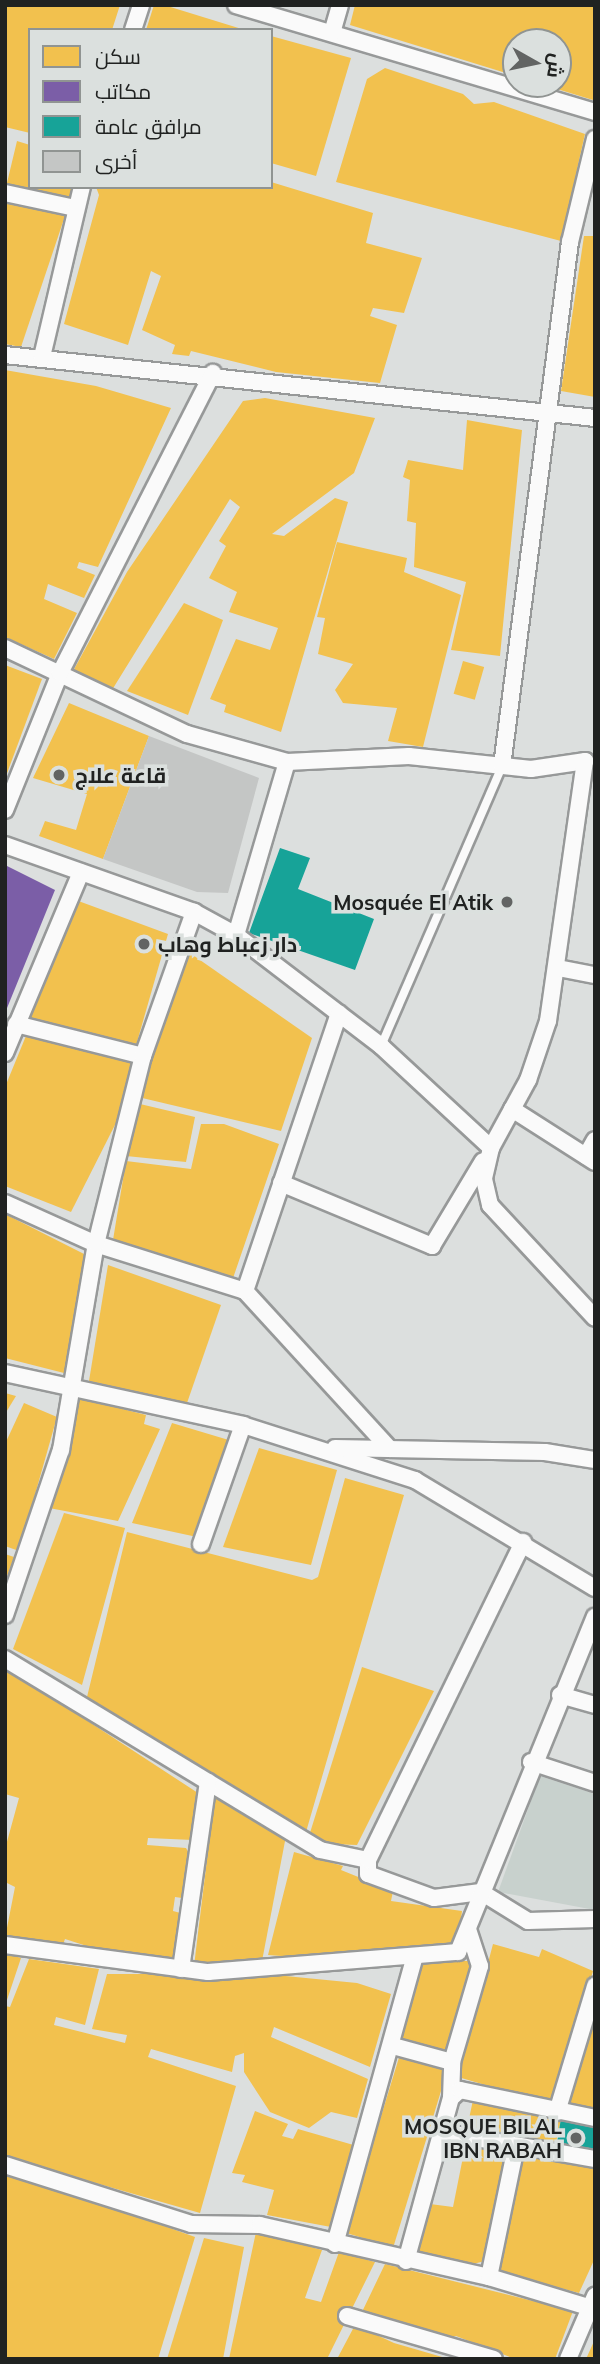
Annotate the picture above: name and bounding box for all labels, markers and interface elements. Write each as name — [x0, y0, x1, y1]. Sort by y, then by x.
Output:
legend — [28, 28, 273, 189]
north arrow — [502, 28, 572, 98]
text: سكن — [95, 43, 141, 69]
text: ش — [542, 52, 570, 80]
text: مكاتب — [95, 78, 151, 104]
text: مرافق عامة — [95, 113, 202, 139]
text: أخرى — [95, 148, 137, 174]
place label: قاعة علاج — [75, 762, 166, 788]
marker: قاعة علاج — [49, 765, 69, 785]
place label: Mosquée El Atik — [333, 889, 493, 915]
marker: Mosquée El Atik — [499, 894, 515, 910]
place label: دار زعباط وهاب — [158, 931, 297, 957]
marker: دار زعباط وهاب — [136, 936, 152, 952]
place label: MOSQUE BILAL IBN RABAH — [404, 2113, 562, 2163]
marker: MOSQUE BILAL IBN RABAH — [568, 2130, 584, 2146]

